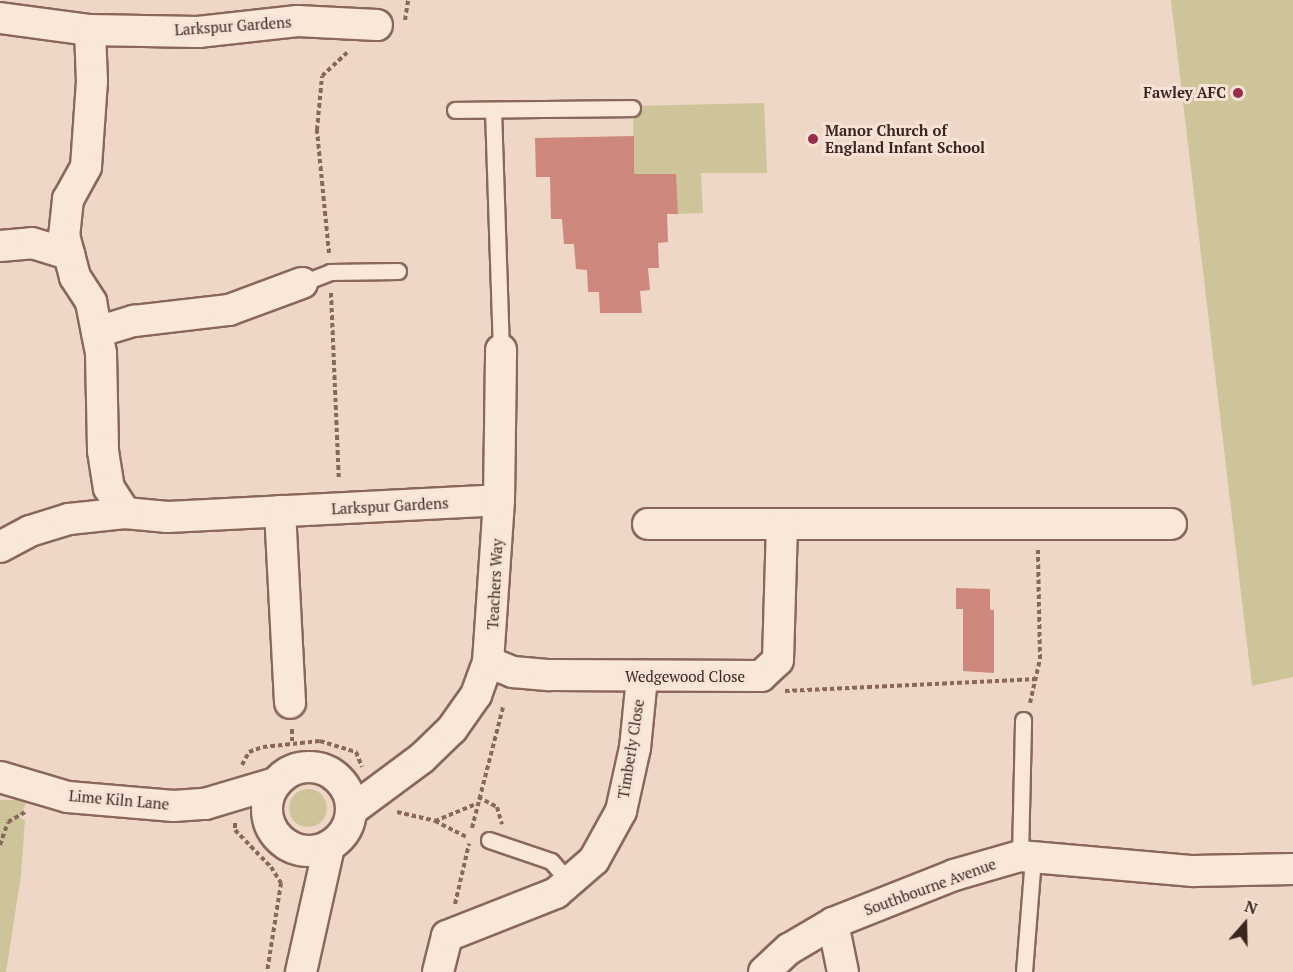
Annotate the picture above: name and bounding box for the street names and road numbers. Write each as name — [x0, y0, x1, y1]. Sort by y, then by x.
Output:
street label: Larkspur Gardens — [174, 13, 292, 39]
street label: Larkspur Gardens — [331, 494, 449, 518]
street label: Teachers Way — [484, 538, 506, 630]
street label: Wedgewood Close — [625, 668, 745, 686]
street label: Timberly Close — [614, 698, 648, 800]
street label: Lime Kiln Lane — [68, 787, 170, 813]
street label: Southbourne Avenue — [861, 855, 999, 919]

